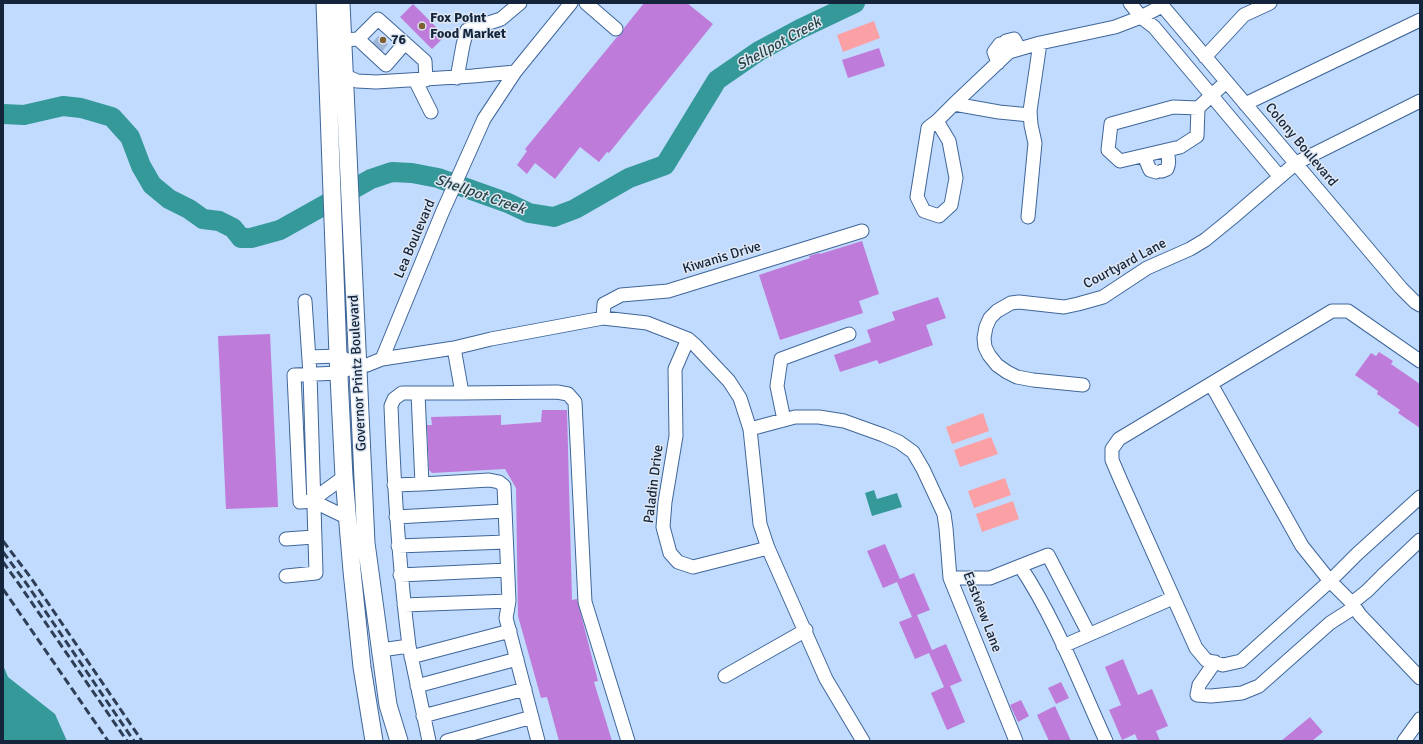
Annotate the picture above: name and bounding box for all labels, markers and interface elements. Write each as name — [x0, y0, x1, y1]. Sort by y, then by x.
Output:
place label: Fox Point Food Market — [430, 10, 506, 42]
water label: Shellpot Creek — [734, 13, 824, 75]
marker: Fox Point Food Market — [417, 21, 427, 31]
place label: 76 — [391, 32, 406, 48]
marker: 76 — [378, 35, 388, 45]
street label: Colony Boulevard — [1261, 100, 1341, 190]
water label: Shellpot Creek — [433, 171, 527, 219]
street label: Lea Boulevard — [391, 197, 439, 281]
street label: Courtyard Lane — [1081, 235, 1169, 293]
street label: Kiwanis Drive — [681, 238, 763, 278]
street label: Governor Printz Boulevard — [346, 294, 370, 452]
street label: Paladin Drive — [641, 444, 667, 524]
street label: Eastview Lane — [959, 569, 1005, 655]

